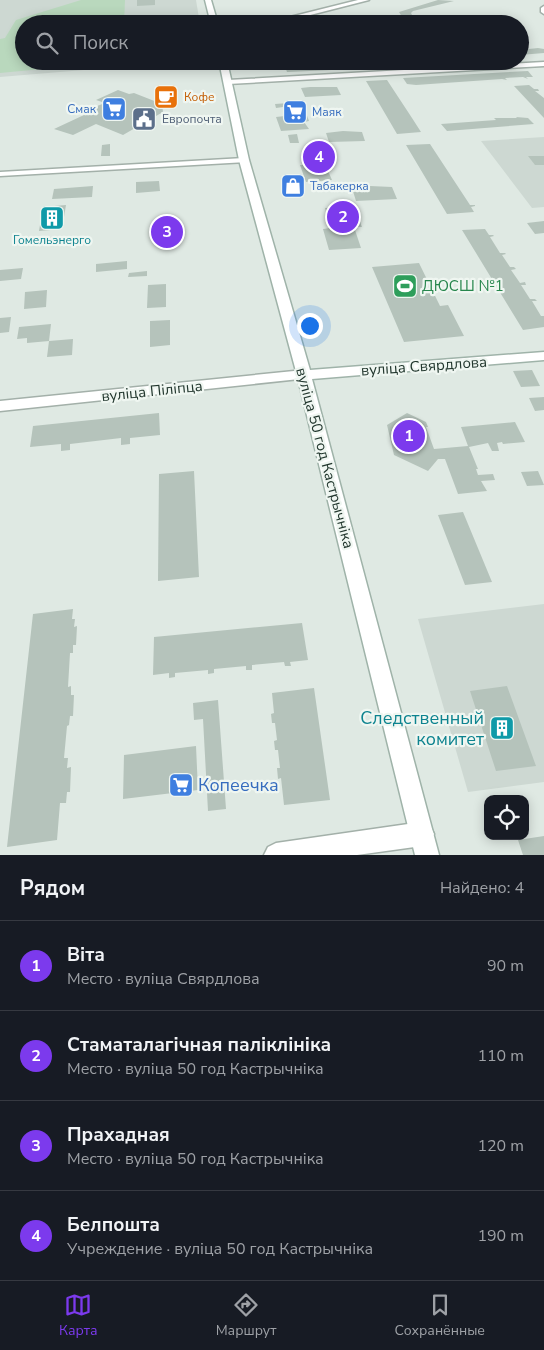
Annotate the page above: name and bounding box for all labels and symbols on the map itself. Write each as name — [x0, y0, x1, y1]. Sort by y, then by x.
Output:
cafe icon: Кофе — [153, 84, 179, 110]
place label: Кофе — [184, 89, 214, 105]
supermarket icon: Смак — [101, 96, 127, 122]
supermarket icon: Маяк — [282, 99, 308, 125]
place label: Смак — [67, 101, 97, 117]
place label: Маяк — [312, 104, 342, 120]
public building icon: Европочта — [131, 106, 157, 132]
place label: Европочта — [162, 111, 222, 127]
pin: 4 — [303, 138, 335, 176]
shop icon: Табакерка — [280, 173, 306, 199]
place label: Табакерка — [310, 178, 369, 194]
pin: 2 — [327, 198, 359, 236]
building icon: Гомельэнерго — [39, 205, 65, 231]
pin: 3 — [151, 213, 183, 251]
place label: Гомельэнерго — [13, 232, 91, 248]
sports icon: ДЮСШ №1 — [392, 273, 418, 299]
place label: ДЮСШ №1 — [422, 276, 504, 296]
your location — [297, 313, 323, 339]
street label: вуліца Свярдлова — [360, 352, 488, 380]
street label: вуліца 50 год Кастрычніка — [291, 365, 359, 551]
street label: вуліца Піліпца — [100, 376, 204, 406]
pin: 1 — [393, 417, 425, 455]
place label: Следственный комитет — [360, 706, 484, 751]
building icon: Следственный комитет — [489, 715, 515, 741]
supermarket icon: Копеечка — [168, 772, 194, 798]
place label: Копеечка — [198, 773, 279, 797]

